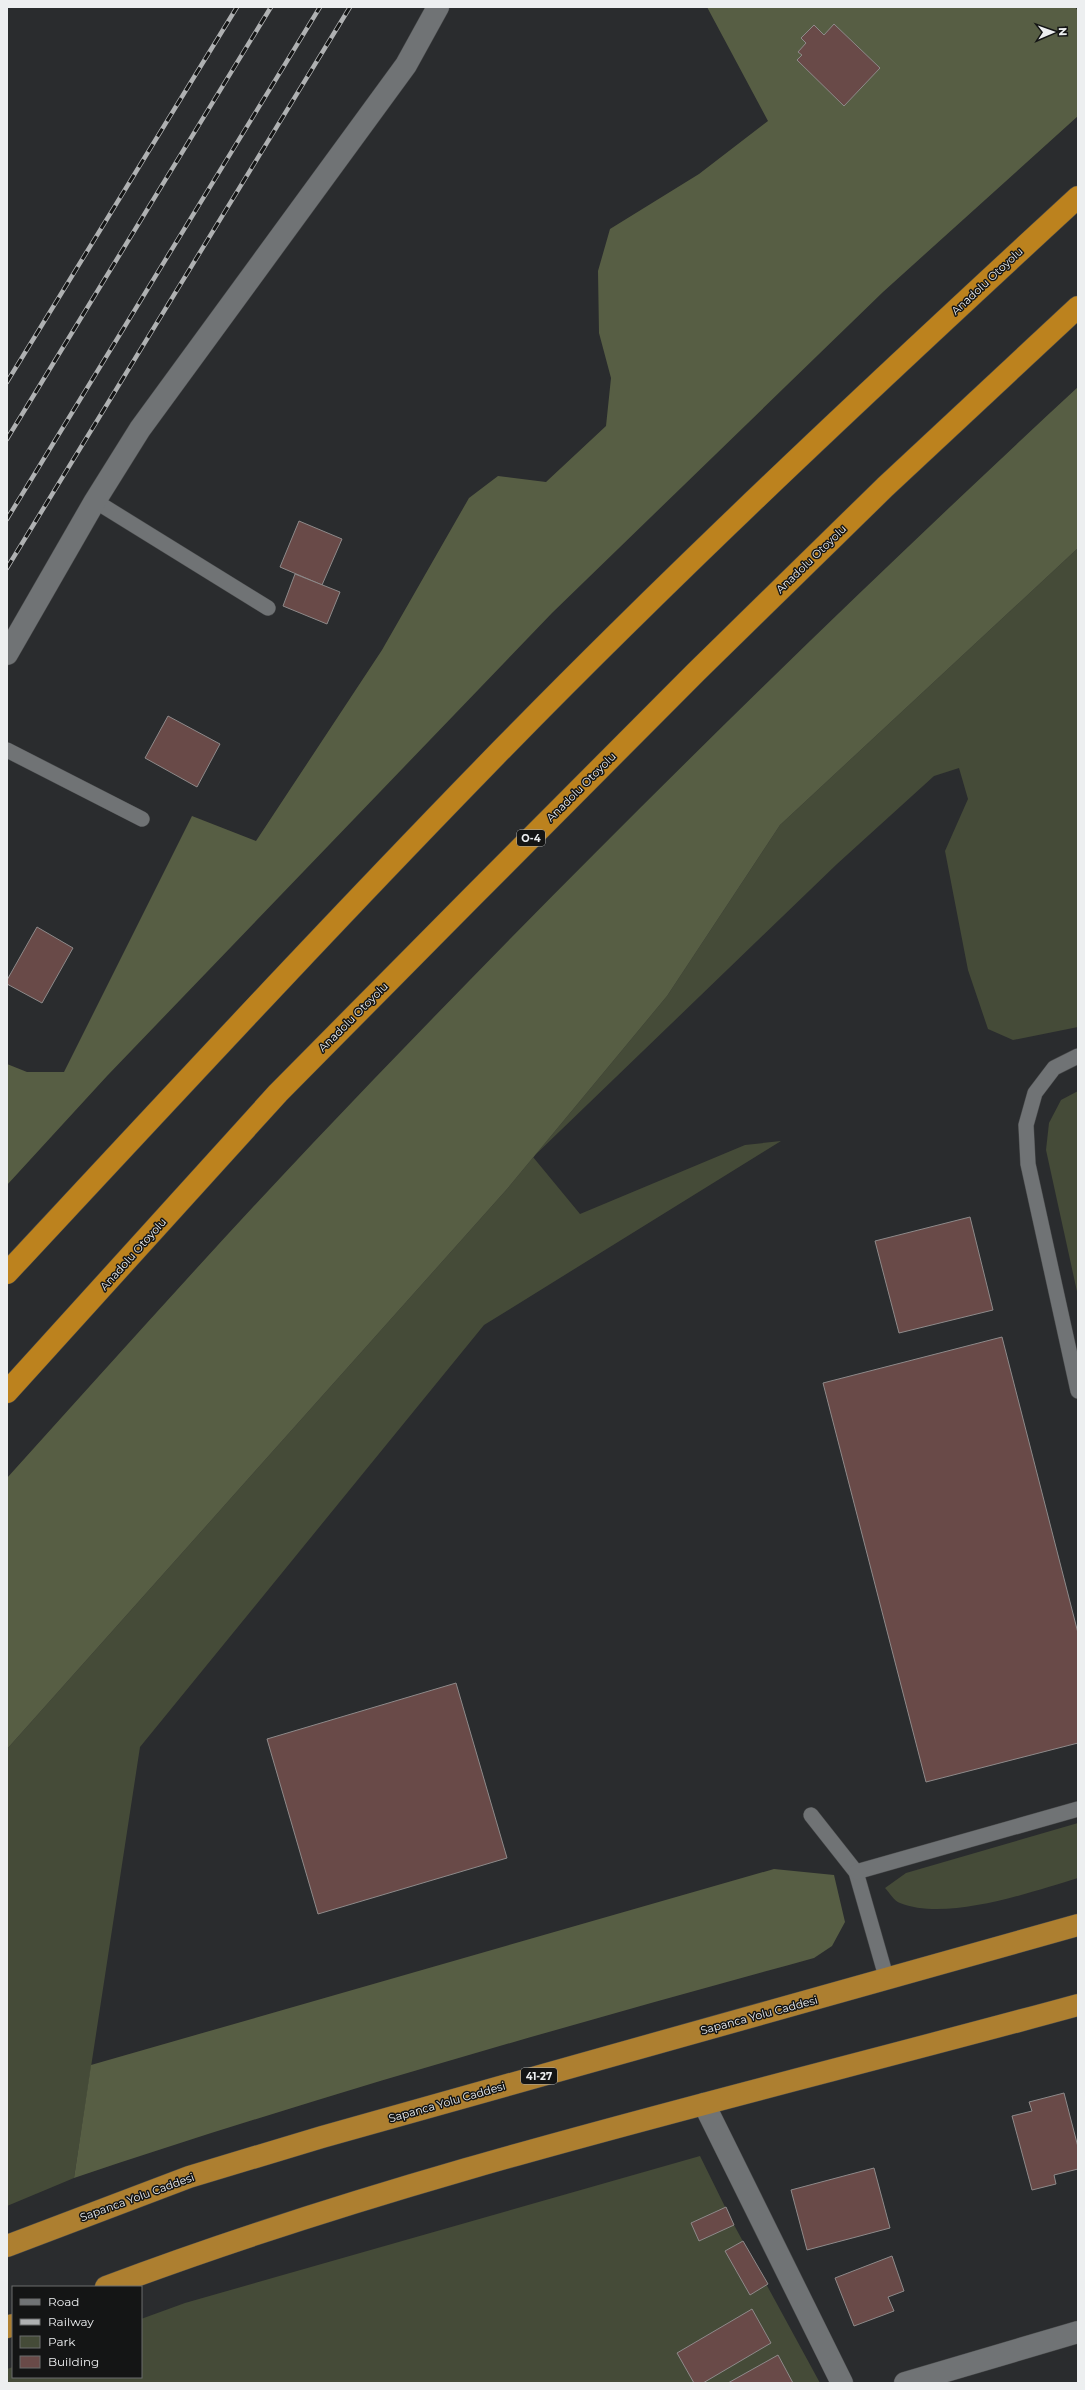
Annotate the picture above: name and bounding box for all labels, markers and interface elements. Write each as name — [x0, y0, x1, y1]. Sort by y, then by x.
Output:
north arrow — [1033, 12, 1073, 52]
text: N — [1056, 27, 1070, 36]
street label: Anadolu Otoyolu — [948, 244, 1026, 318]
street label: Anadolu Otoyolu — [773, 522, 849, 596]
street label: Anadolu Otoyolu — [543, 749, 619, 825]
road number: O-4 — [517, 830, 545, 846]
street label: Anadolu Otoyolu — [315, 979, 391, 1055]
street label: Anadolu Otoyolu — [97, 1215, 169, 1293]
street label: Sapanca Yolu Caddesi — [699, 1993, 819, 2037]
road number: 41-27 — [521, 2068, 557, 2084]
street label: Sapanca Yolu Caddesi — [387, 2079, 507, 2125]
street label: Sapanca Yolu Caddesi — [78, 2170, 196, 2224]
legend — [12, 2286, 142, 2378]
text: Road — [48, 2294, 79, 2309]
text: Railway — [48, 2314, 94, 2329]
text: Park — [48, 2334, 76, 2349]
text: Building — [48, 2354, 99, 2369]

